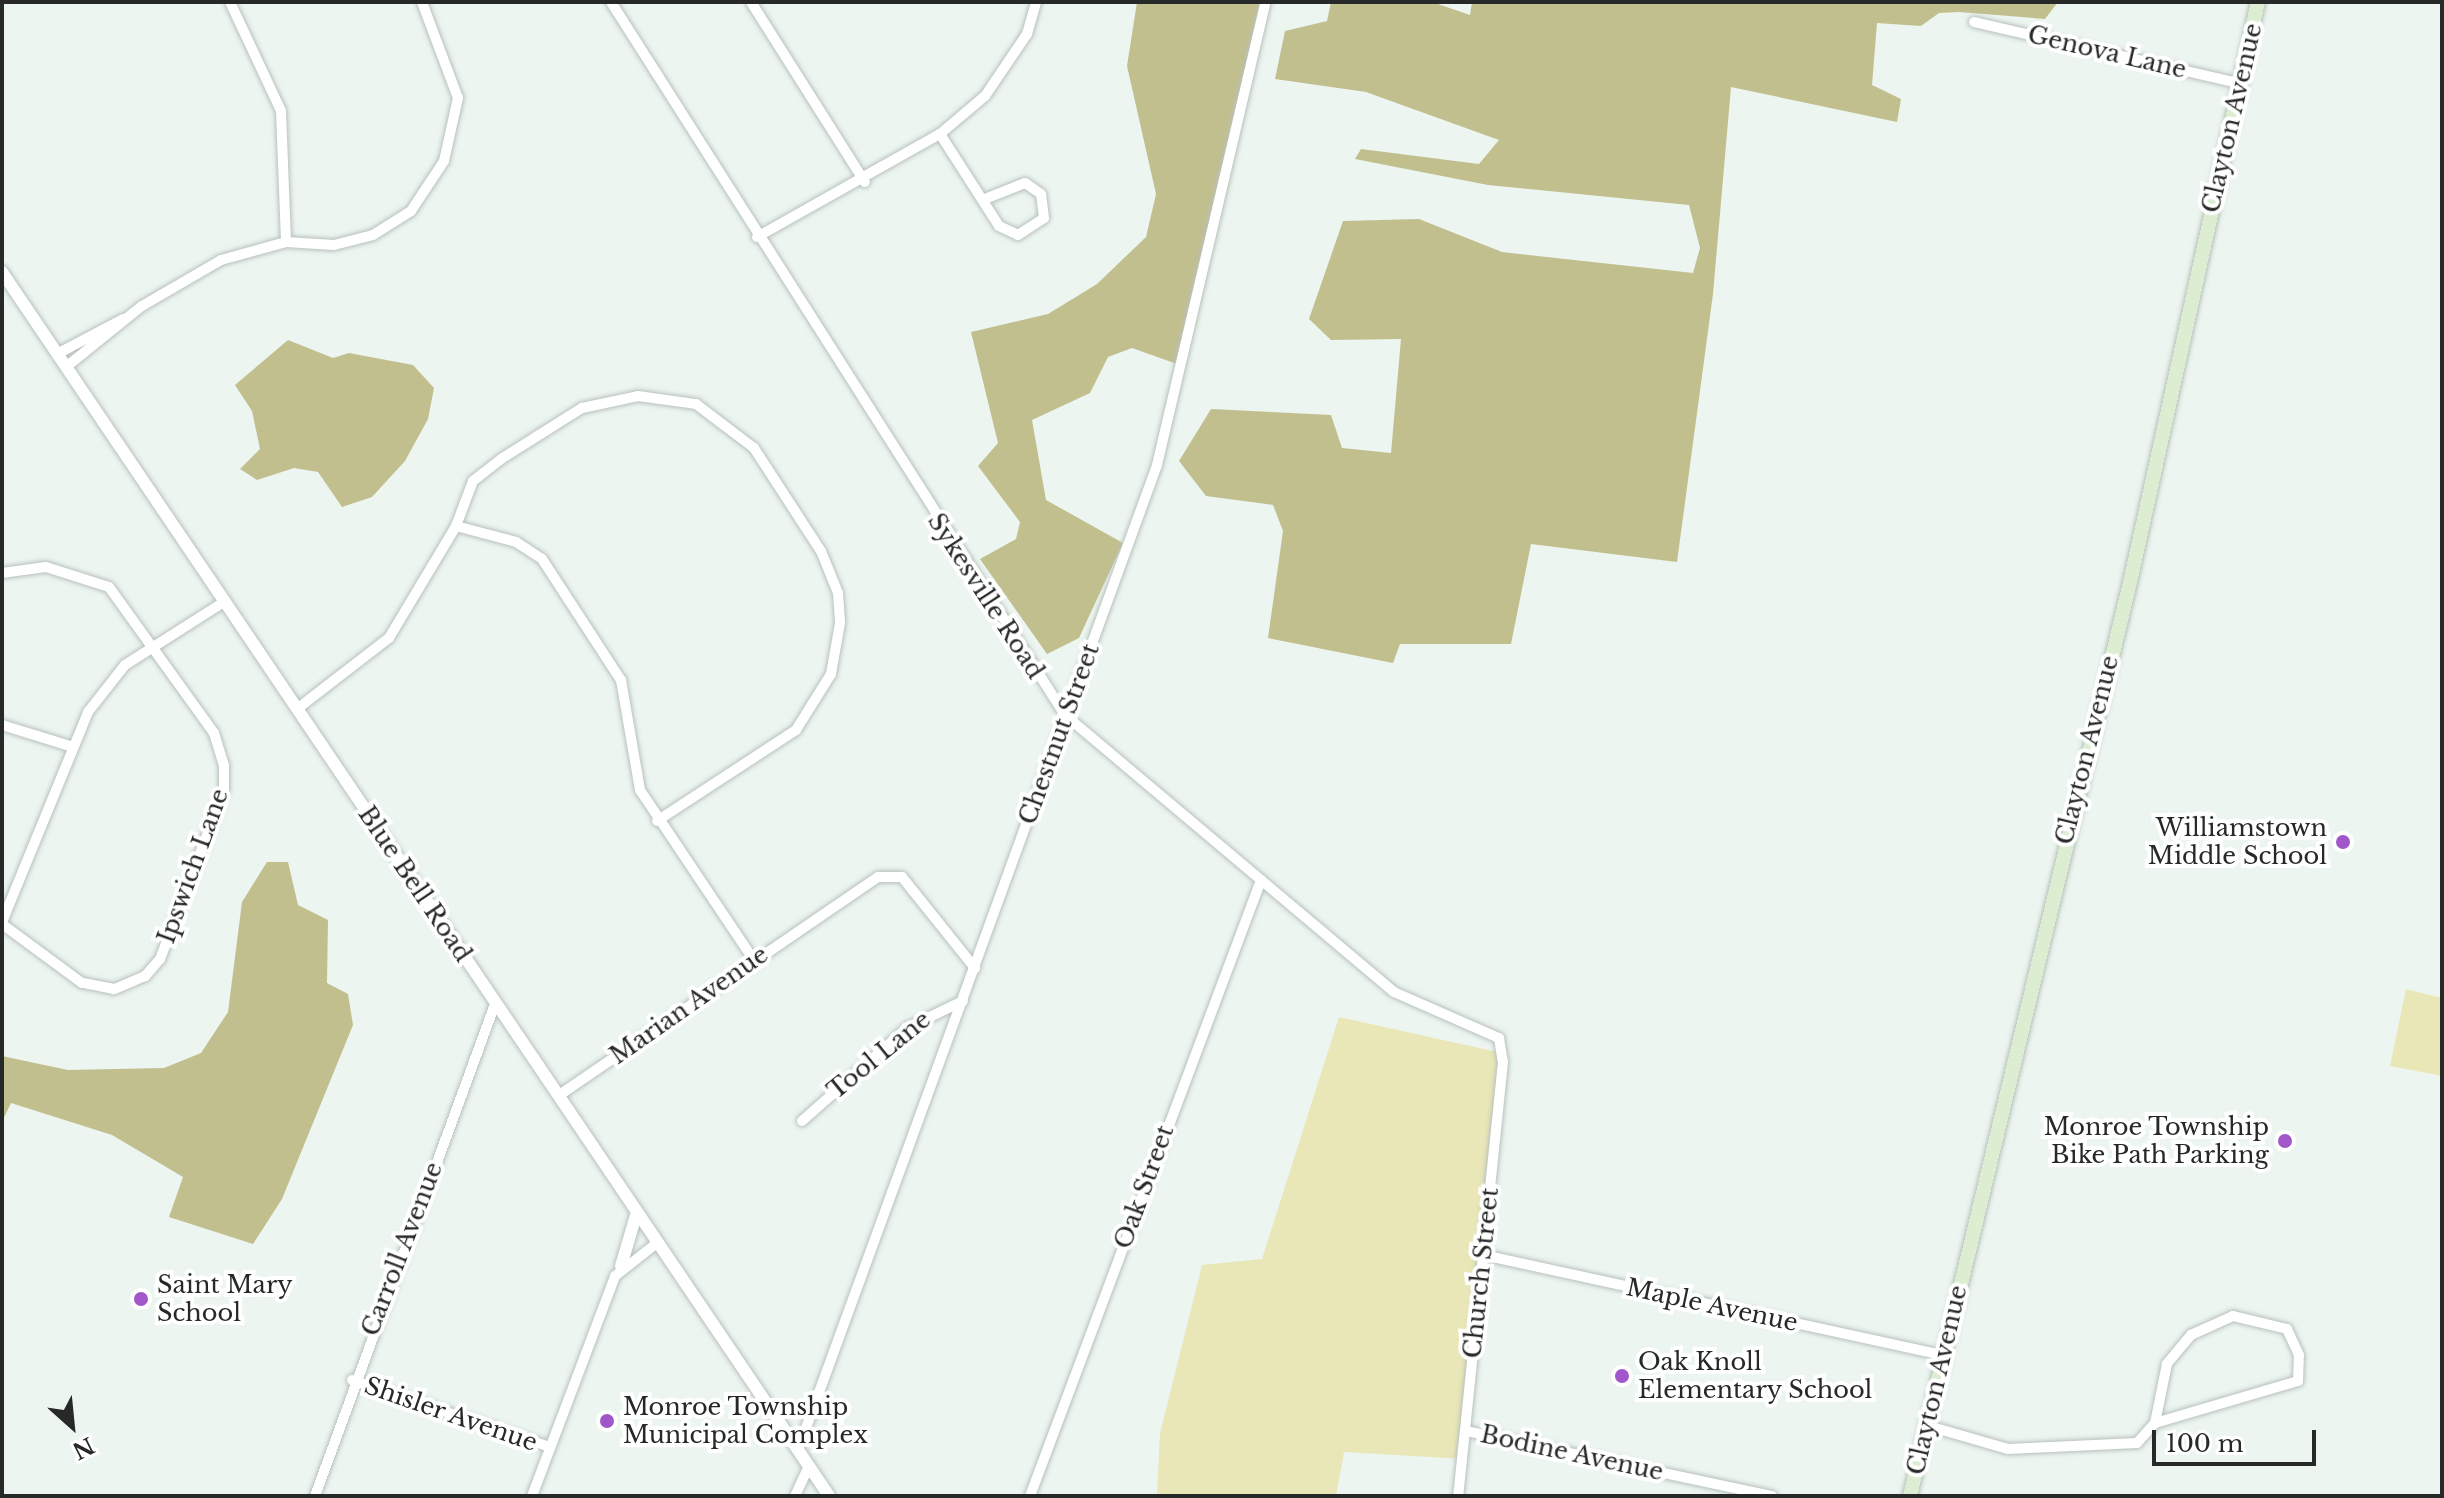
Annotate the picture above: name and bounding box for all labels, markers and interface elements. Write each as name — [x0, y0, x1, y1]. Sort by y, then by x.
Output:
street label: Genova Lane — [2025, 20, 2189, 84]
street label: Clayton Avenue — [2196, 20, 2268, 216]
street label: Sykesville Road — [922, 508, 1050, 684]
street label: Chestnut Street — [1013, 640, 1105, 828]
street label: Clayton Avenue — [2049, 652, 2125, 848]
street label: Ipswich Lane — [152, 785, 234, 947]
street label: Blue Bell Road — [352, 801, 478, 967]
place label: Williamstown Middle School — [2148, 814, 2327, 870]
marker: Williamstown Middle School — [2334, 833, 2352, 851]
street label: Marian Avenue — [604, 940, 774, 1070]
street label: Tool Lane — [822, 1005, 936, 1105]
place label: Monroe Township Bike Path Parking — [2043, 1113, 2269, 1169]
street label: Oak Street — [1108, 1121, 1180, 1253]
marker: Monroe Township Bike Path Parking — [2276, 1132, 2294, 1150]
street label: Carroll Avenue — [355, 1158, 449, 1340]
street label: Church Street — [1458, 1186, 1504, 1360]
place label: Saint Mary School — [157, 1271, 293, 1327]
street label: Maple Avenue — [1623, 1273, 1801, 1337]
street label: Clayton Avenue — [1901, 1282, 1973, 1478]
marker: Saint Mary School — [132, 1290, 150, 1308]
place label: Oak Knoll Elementary School — [1638, 1348, 1873, 1404]
marker: Oak Knoll Elementary School — [1613, 1367, 1631, 1385]
street label: Shisler Avenue — [360, 1371, 542, 1457]
north arrow — [32, 1386, 112, 1466]
place label: Monroe Township Municipal Complex — [623, 1393, 868, 1449]
marker: Monroe Township Municipal Complex — [598, 1412, 616, 1430]
scale bar — [2156, 1414, 2320, 1464]
street label: Bodine Avenue — [1478, 1419, 1666, 1487]
text: 100 m — [2166, 1429, 2244, 1458]
text: N — [68, 1431, 98, 1465]

